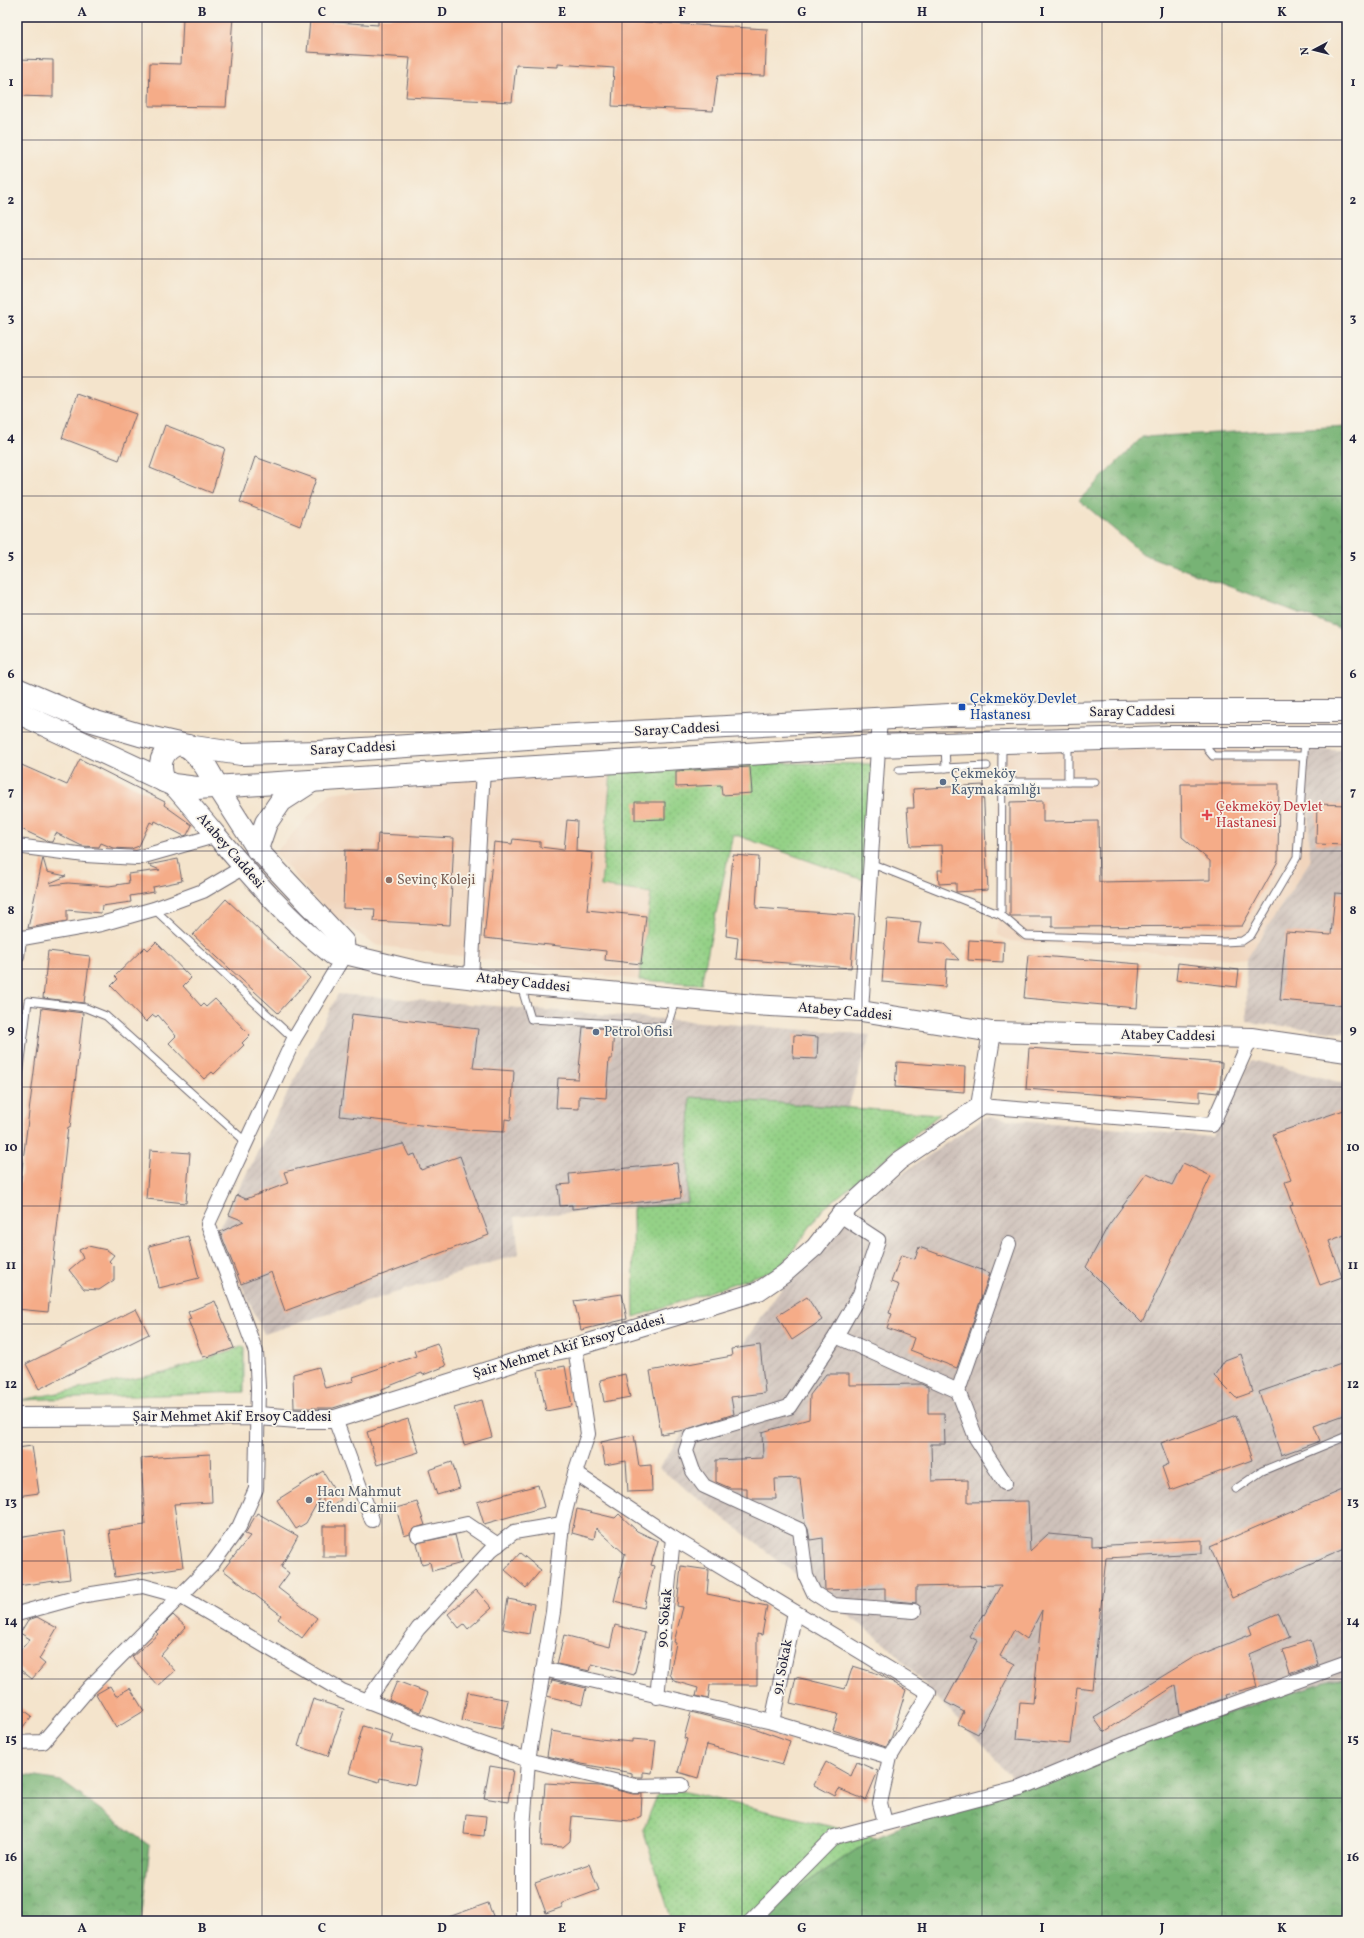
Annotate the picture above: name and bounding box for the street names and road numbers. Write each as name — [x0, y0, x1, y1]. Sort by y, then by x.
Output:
street label: Saray Caddesi — [1089, 702, 1175, 722]
street label: Saray Caddesi — [634, 718, 720, 742]
street label: Saray Caddesi — [310, 737, 396, 761]
street label: Atabey Caddesi — [192, 809, 268, 893]
street label: Atabey Caddesi — [475, 969, 571, 997]
street label: Atabey Caddesi — [797, 998, 893, 1026]
street label: Atabey Caddesi — [1121, 1026, 1215, 1046]
street label: Şair Mehmet Akif Ersoy Caddesi — [471, 1310, 667, 1384]
street label: Şair Mehmet Akif Ersoy Caddesi — [132, 1408, 332, 1427]
street label: 90. Sokak — [652, 1587, 678, 1649]
street label: 91. Sokak — [768, 1637, 798, 1696]

